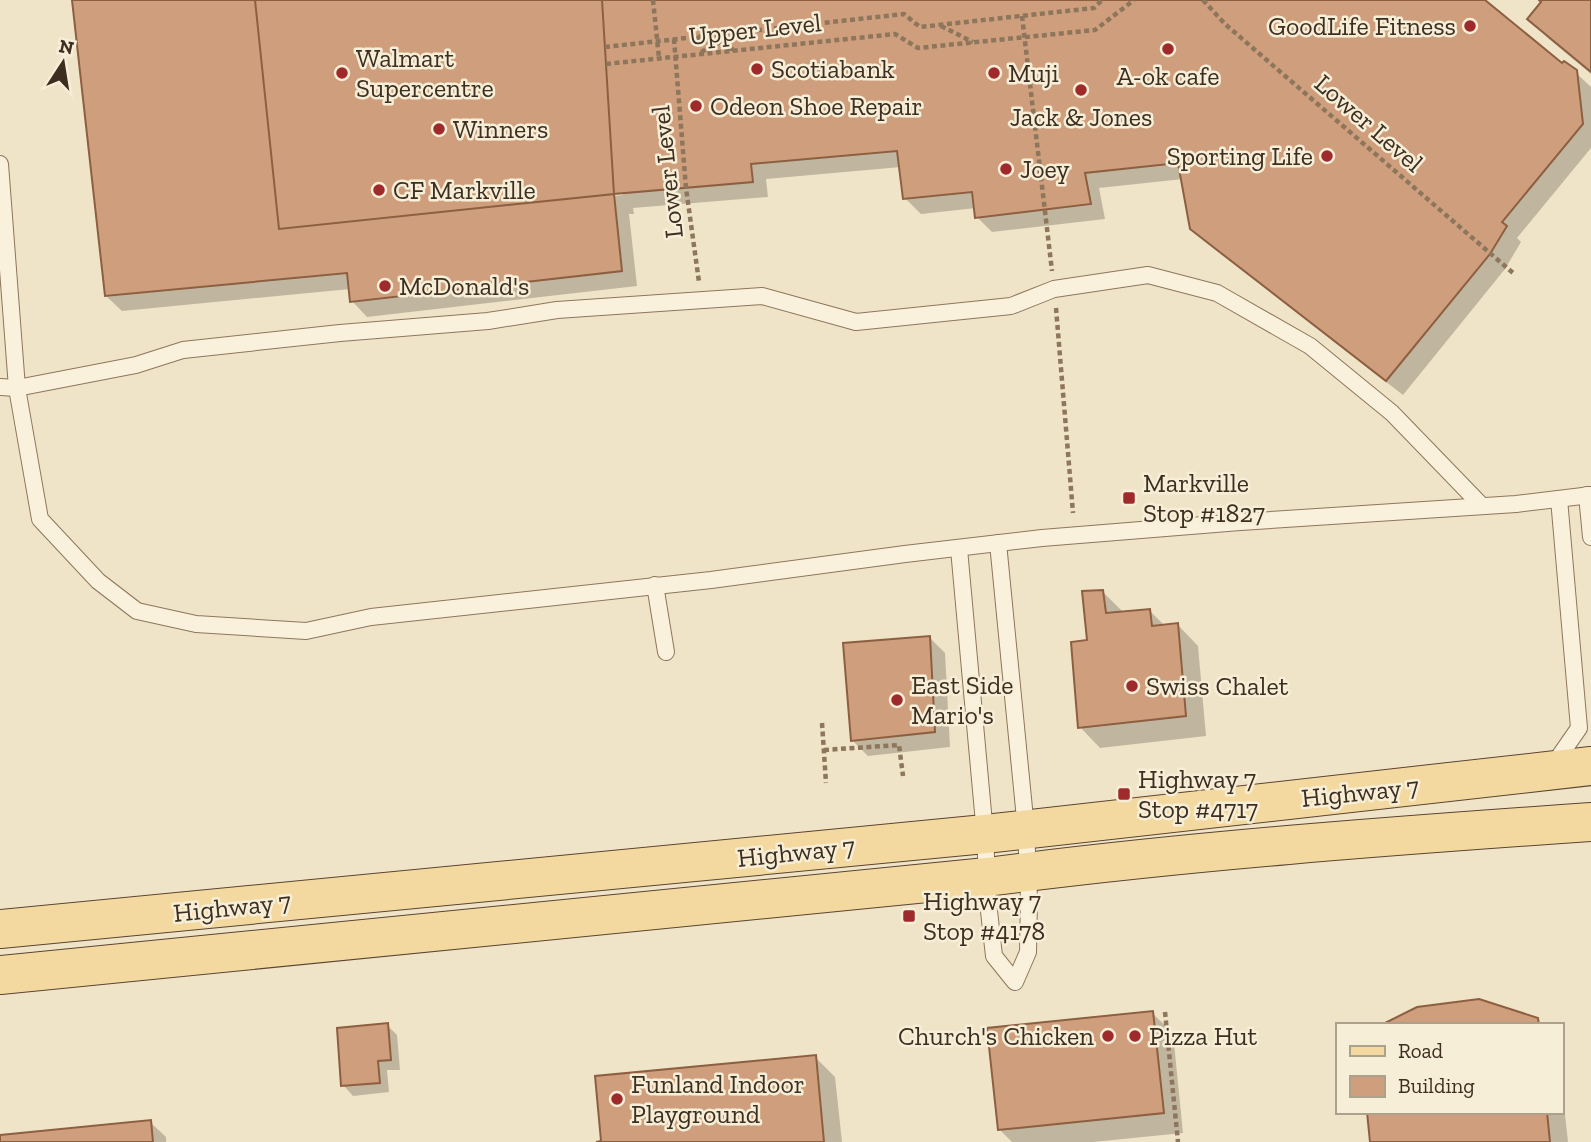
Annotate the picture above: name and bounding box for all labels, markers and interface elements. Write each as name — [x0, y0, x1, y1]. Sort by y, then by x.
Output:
street label: Upper Level — [687, 6, 823, 52]
place label: GoodLife Fitness — [1268, 10, 1456, 42]
marker: GoodLife Fitness — [1462, 18, 1478, 34]
north arrow — [28, 28, 98, 98]
text: N — [57, 34, 76, 60]
marker: A-ok cafe — [1160, 41, 1176, 57]
place label: Walmart Supercentre — [356, 42, 494, 104]
place label: Scotiabank — [771, 53, 895, 85]
place label: Muji — [1008, 57, 1059, 89]
place label: A-ok cafe — [1117, 60, 1219, 92]
marker: Scotiabank — [749, 61, 765, 77]
marker: Walmart Supercentre — [334, 65, 350, 81]
marker: Muji — [986, 65, 1002, 81]
street label: Lower Level — [1308, 67, 1430, 179]
marker: Jack & Jones — [1073, 82, 1089, 98]
place label: Odeon Shoe Repair — [710, 90, 922, 122]
marker: Odeon Shoe Repair — [688, 98, 704, 114]
place label: Jack & Jones — [1010, 101, 1152, 133]
street label: Lower Level — [644, 104, 690, 240]
place label: Winners — [453, 113, 548, 145]
marker: Winners — [431, 121, 447, 137]
place label: Sporting Life — [1167, 140, 1313, 172]
marker: Sporting Life — [1319, 148, 1335, 164]
place label: Joey — [1020, 153, 1070, 185]
marker: Joey — [998, 161, 1014, 177]
place label: CF Markville — [393, 174, 536, 206]
marker: CF Markville — [371, 182, 387, 198]
place label: McDonald's — [399, 270, 529, 302]
marker: McDonald's — [377, 278, 393, 294]
place label: Markville Stop #1827 — [1143, 467, 1265, 529]
marker: Markville Stop #1827 — [1121, 490, 1137, 506]
place label: East Side Mario's — [911, 669, 1013, 731]
place label: Swiss Chalet — [1146, 670, 1289, 702]
marker: Swiss Chalet — [1124, 678, 1140, 694]
marker: East Side Mario's — [889, 692, 905, 708]
place label: Highway 7 Stop #4717 — [1138, 763, 1258, 825]
street label: Highway 7 — [1300, 770, 1420, 814]
marker: Highway 7 Stop #4717 — [1116, 786, 1132, 802]
street label: Highway 7 — [736, 830, 856, 874]
street label: Highway 7 — [172, 885, 292, 929]
place label: Highway 7 Stop #4178 — [923, 885, 1045, 947]
marker: Highway 7 Stop #4178 — [901, 908, 917, 924]
place label: Church's Chicken — [898, 1020, 1094, 1052]
place label: Pizza Hut — [1149, 1020, 1257, 1052]
legend — [1336, 1023, 1563, 1114]
marker: Church's Chicken — [1100, 1028, 1116, 1044]
marker: Pizza Hut — [1127, 1028, 1143, 1044]
text: Road — [1398, 1038, 1444, 1063]
place label: Funland Indoor Playground — [631, 1068, 805, 1130]
text: Building — [1398, 1073, 1475, 1098]
marker: Funland Indoor Playground — [609, 1091, 625, 1107]

